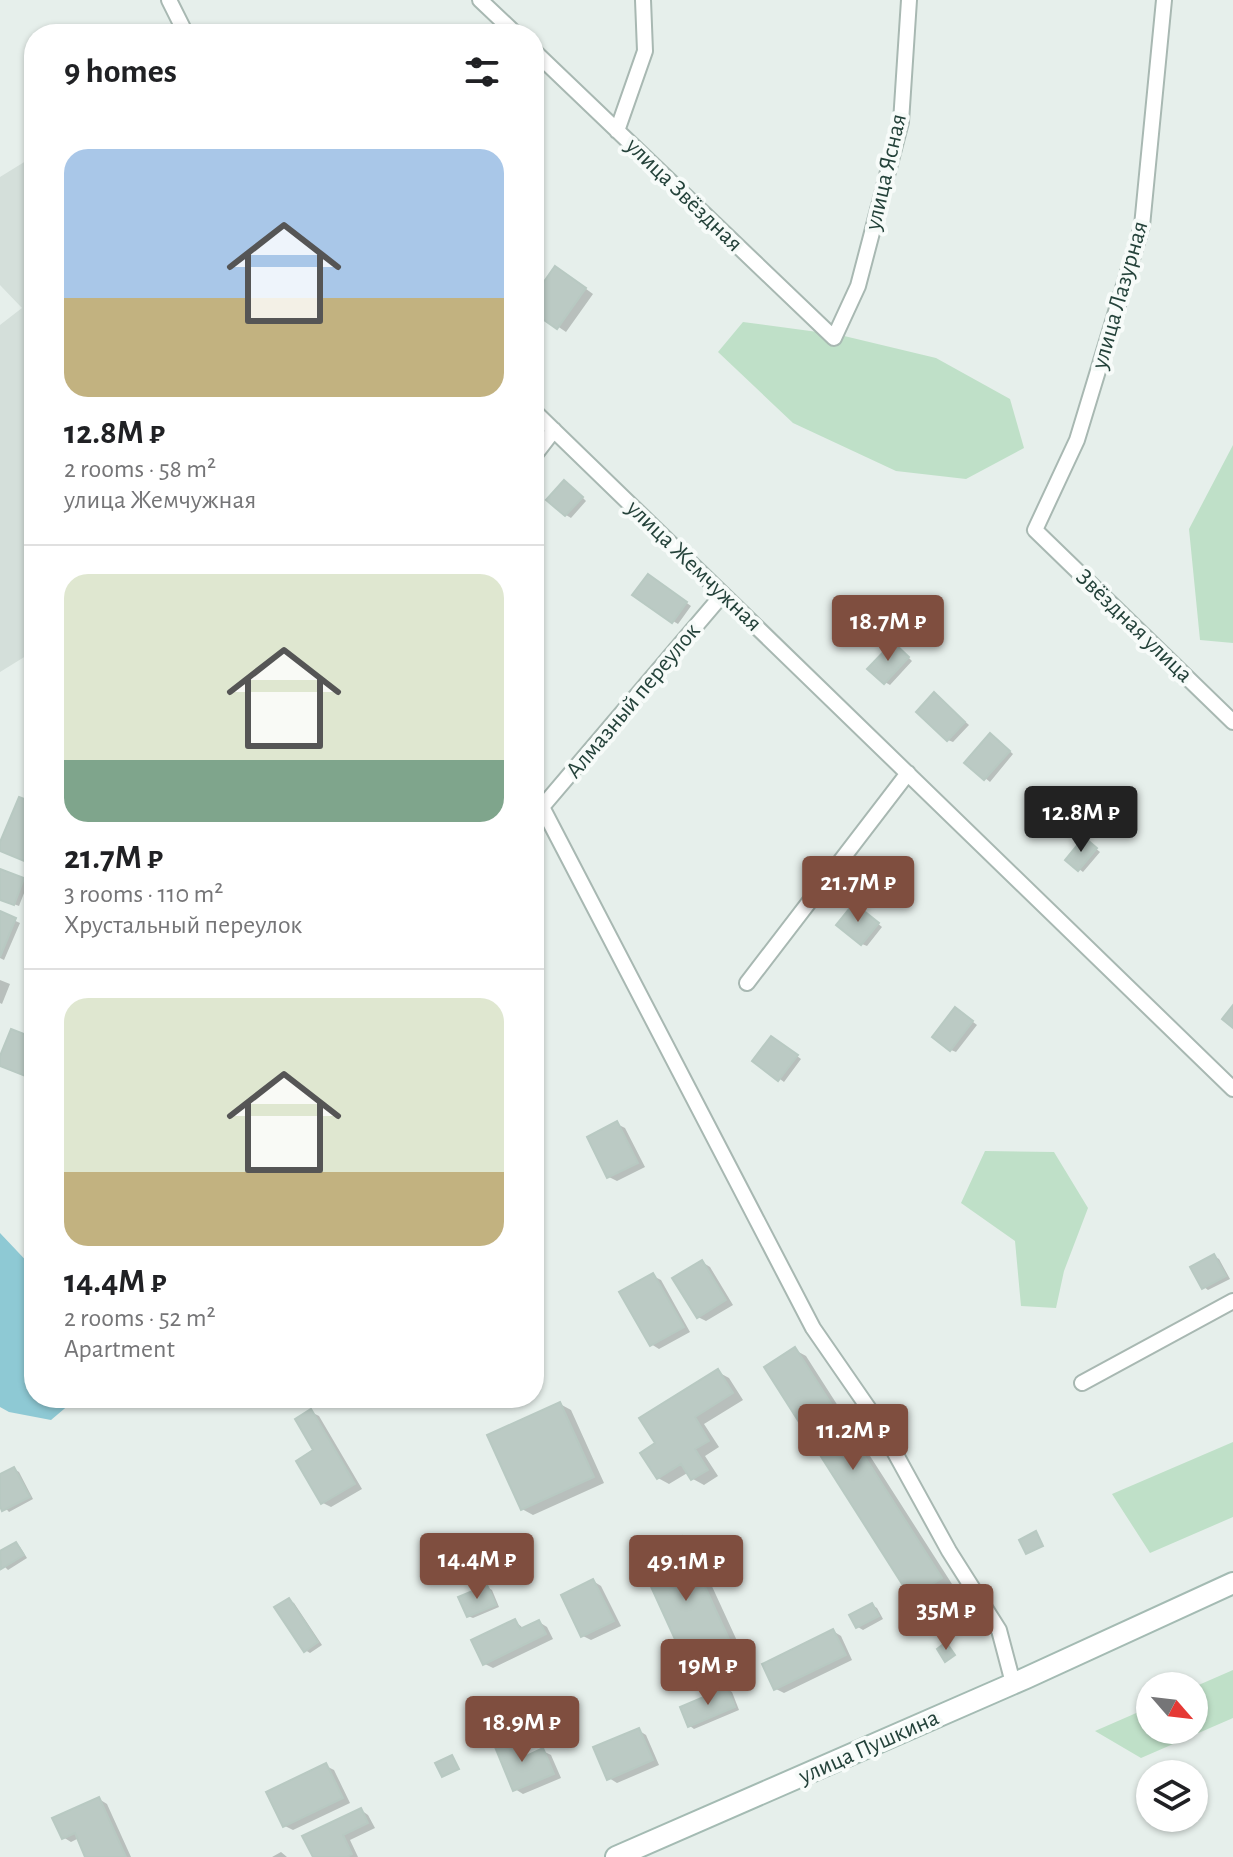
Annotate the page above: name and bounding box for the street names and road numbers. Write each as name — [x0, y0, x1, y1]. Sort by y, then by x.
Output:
street label: улица Ясная — [861, 112, 911, 233]
street label: улица Звёздная — [620, 133, 747, 256]
street label: улица Лазурная — [1087, 218, 1153, 372]
street label: улица Жемчужная — [621, 495, 766, 636]
street label: Звёздная улица — [1071, 565, 1197, 687]
street label: Алмазный переулок — [561, 619, 705, 783]
street label: улица Пушкина — [794, 1705, 943, 1789]

